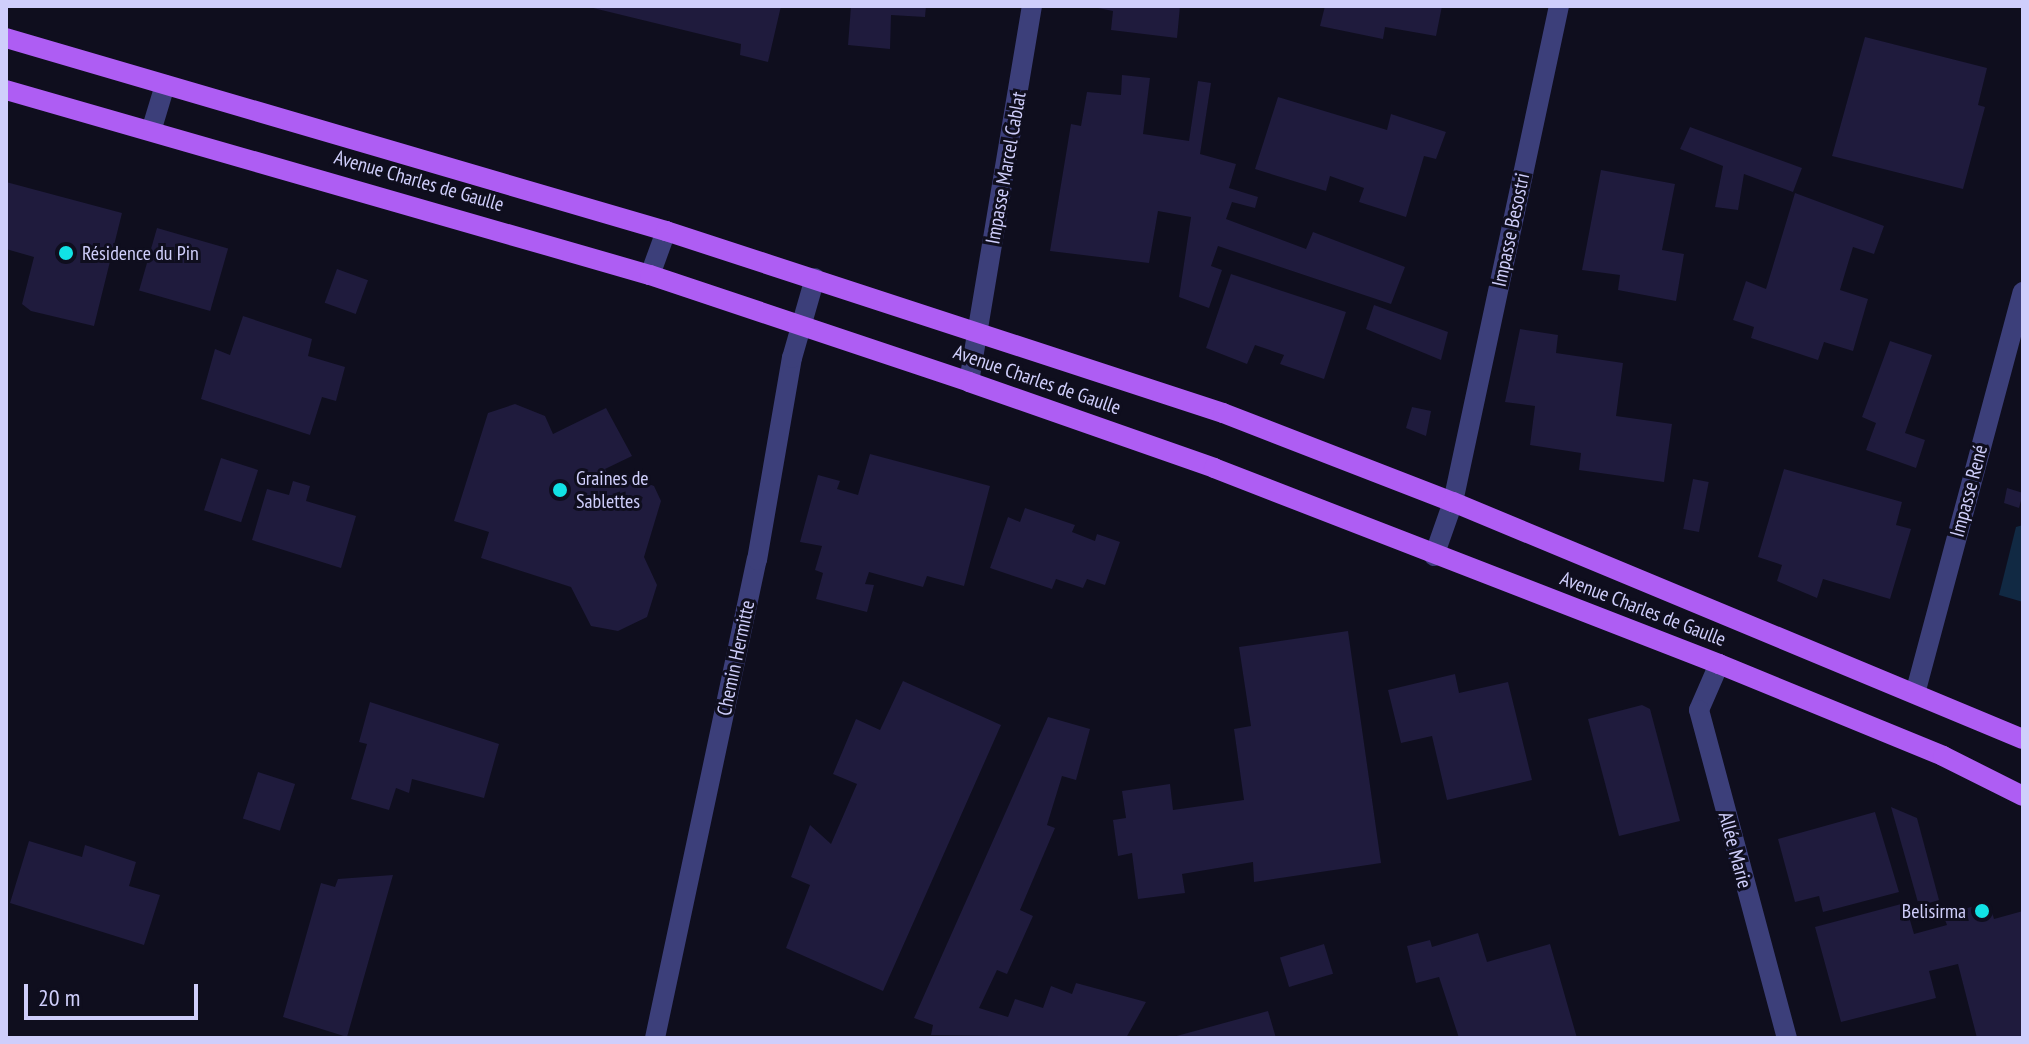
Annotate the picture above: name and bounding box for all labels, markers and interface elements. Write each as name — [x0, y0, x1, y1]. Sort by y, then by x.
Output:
street label: Impasse Marcel Cablat — [981, 90, 1031, 246]
street label: Avenue Charles de Gaulle — [331, 145, 507, 217]
street label: Impasse Besostri — [1487, 171, 1535, 289]
place label: Résidence du Pin — [82, 241, 199, 265]
marker: Résidence du Pin — [57, 244, 75, 262]
street label: Avenue Charles de Gaulle — [950, 340, 1124, 420]
street label: Impasse René — [1945, 442, 1993, 540]
place label: Graines de Sablettes — [576, 466, 649, 513]
marker: Graines de Sablettes — [551, 481, 569, 499]
street label: Avenue Charles de Gaulle — [1557, 566, 1729, 652]
street label: Chemin Hermitte — [712, 598, 760, 718]
street label: Allée Marie — [1713, 809, 1757, 891]
place label: Belisirma — [1902, 899, 1966, 923]
marker: Belisirma — [1973, 902, 1991, 920]
scale bar — [28, 968, 202, 1018]
text: 20 m — [38, 982, 80, 1013]

